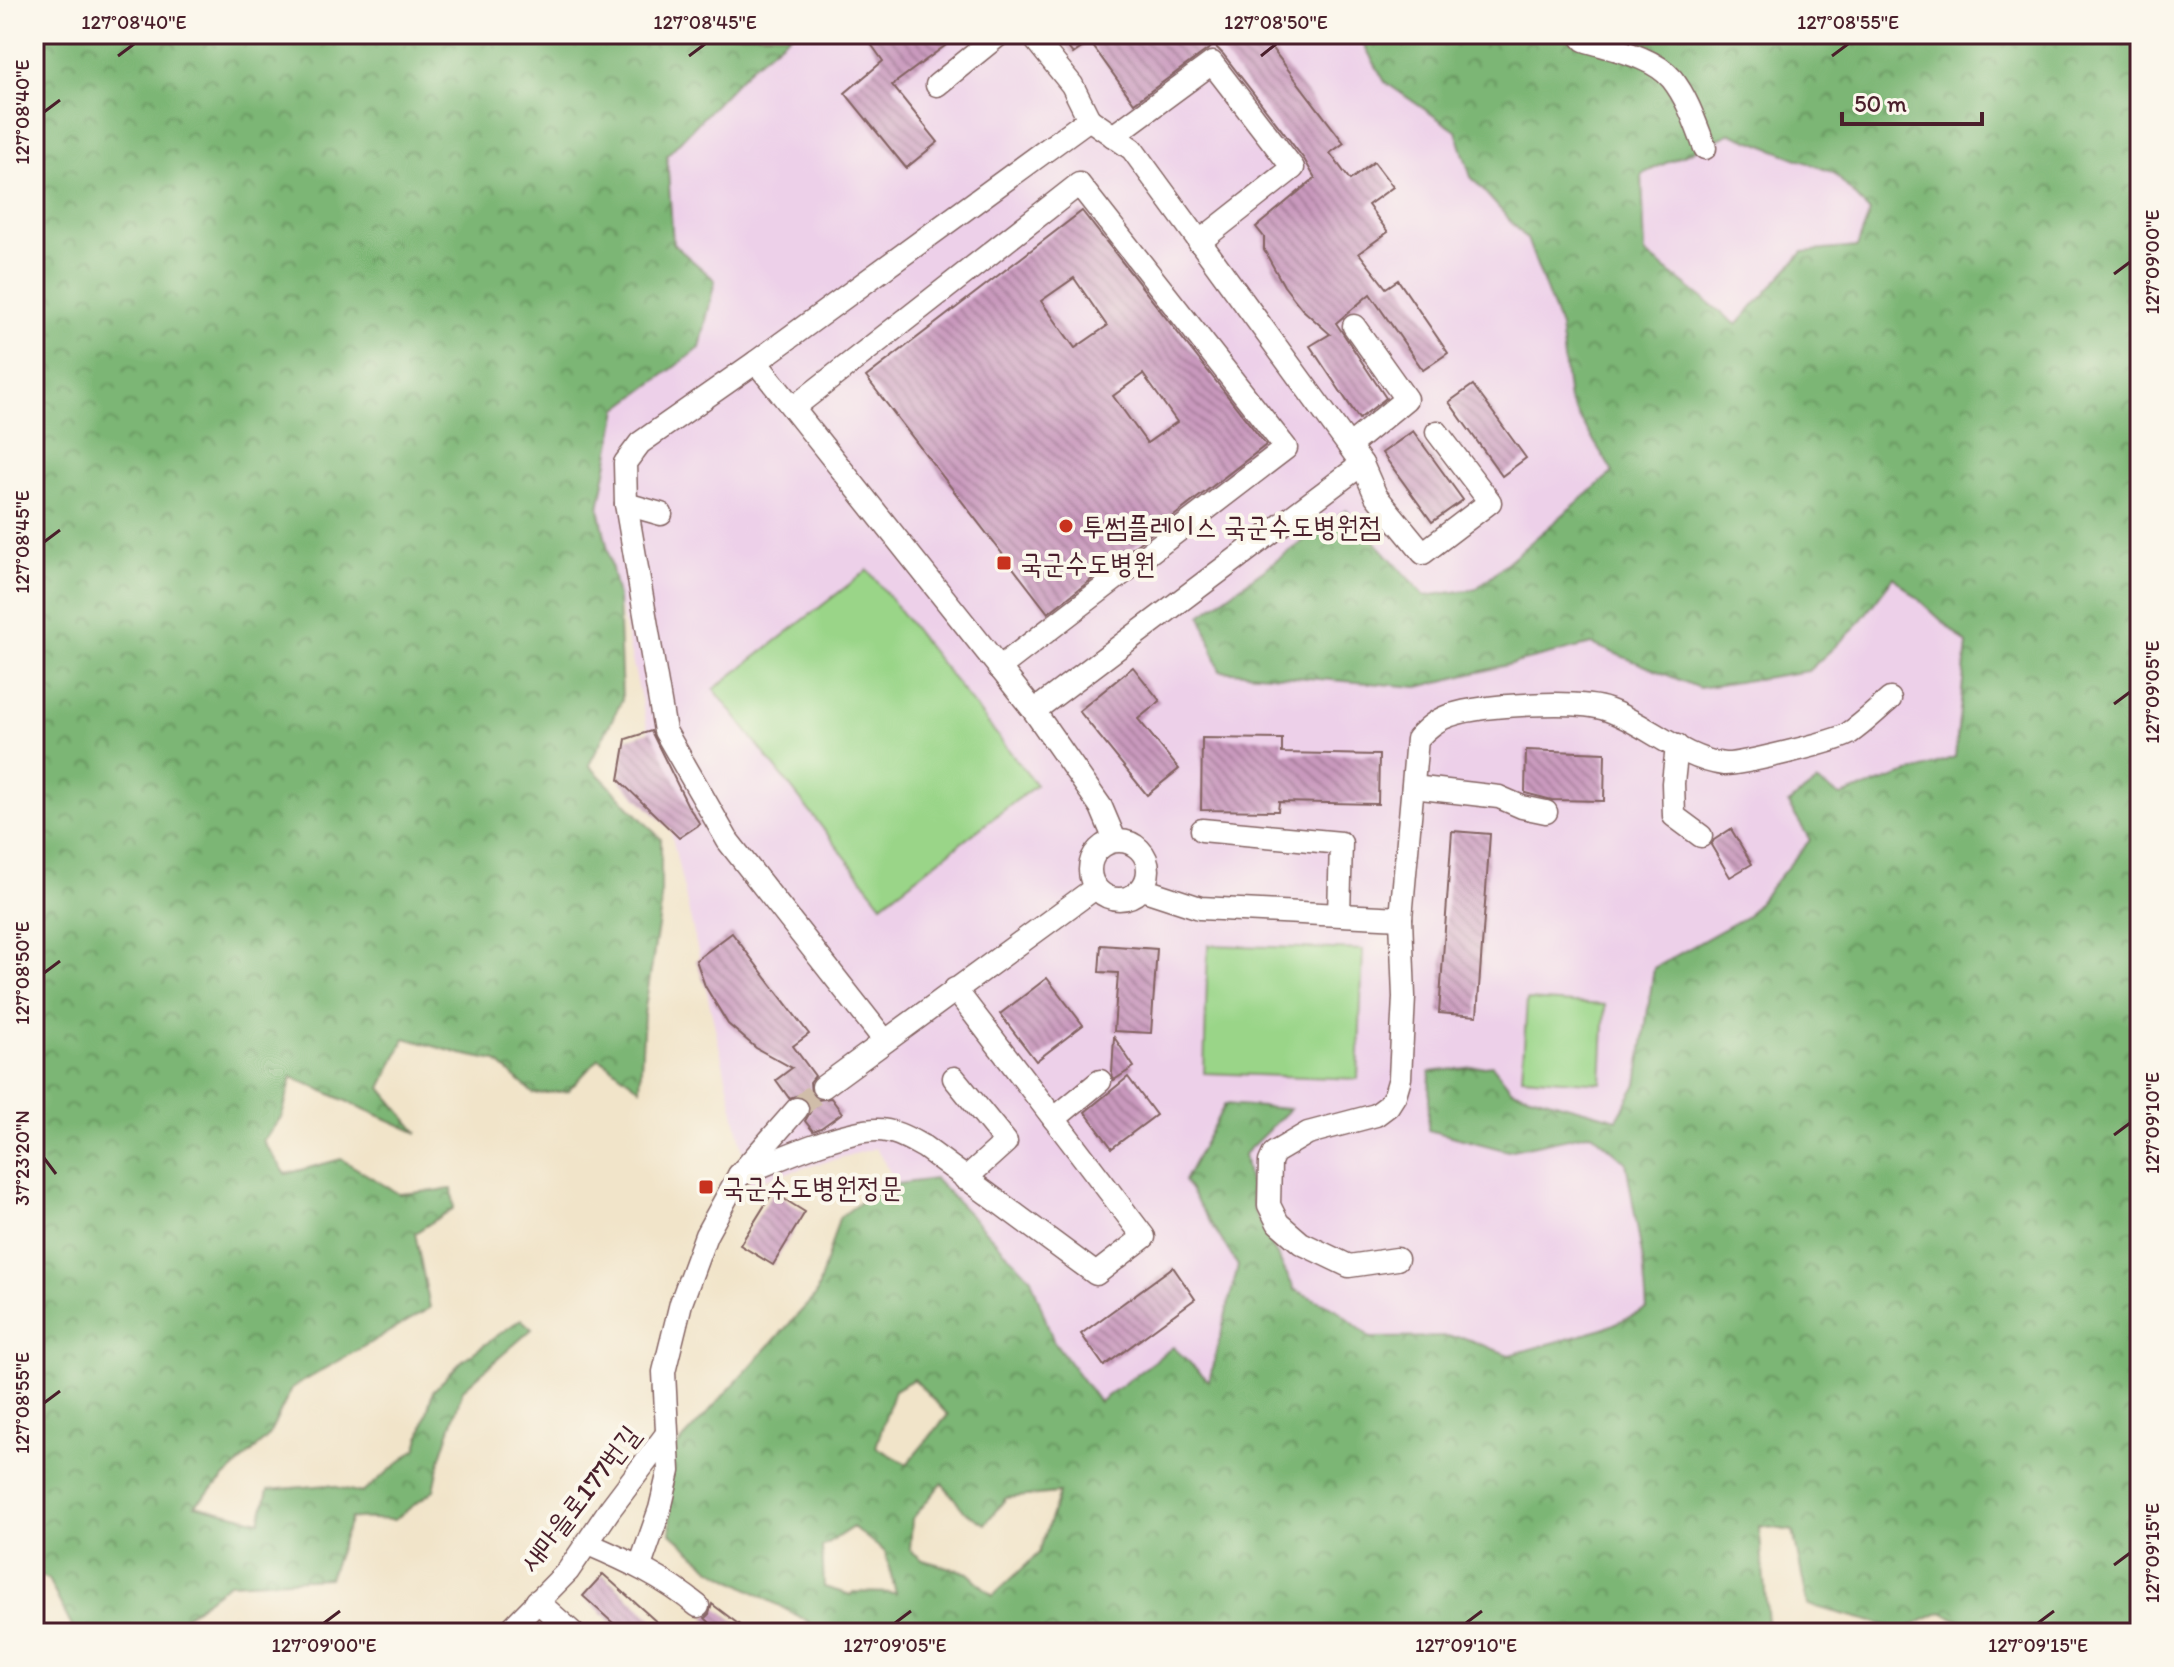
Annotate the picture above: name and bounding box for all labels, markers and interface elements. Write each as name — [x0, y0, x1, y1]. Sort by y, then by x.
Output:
text: 127°08'40"E — [81, 10, 187, 34]
text: 127°08'45"E — [653, 10, 757, 34]
text: 127°08'50"E — [1224, 10, 1328, 34]
text: 127°08'55"E — [1797, 10, 1899, 34]
text: 127°08'40"E — [10, 59, 34, 165]
scale bar — [1842, 76, 1982, 126]
text: 50 m — [1854, 89, 1907, 118]
text: 127°09'00"E — [2140, 209, 2164, 315]
text: 127°08'45"E — [10, 490, 34, 594]
place label: 투썸플레이스 국군수도병원점 — [1082, 509, 1381, 543]
marker: 투썸플레이스 국군수도병원점 — [1057, 517, 1075, 535]
place label: 국군수도병원 — [1020, 546, 1155, 580]
marker: 국군수도병원 — [995, 554, 1013, 572]
text: 127°09'05"E — [2140, 640, 2164, 744]
text: 127°08'50"E — [10, 921, 34, 1025]
text: 127°09'10"E — [2140, 1072, 2164, 1174]
text: 37°23'20"N — [10, 1110, 34, 1206]
place label: 국군수도병원정문 — [722, 1170, 902, 1204]
marker: 국군수도병원정문 — [697, 1178, 715, 1196]
text: 127°08'55"E — [10, 1352, 34, 1454]
street label: 새마을로177번길 — [511, 1418, 647, 1578]
text: 127°09'15"E — [2140, 1503, 2164, 1603]
text: 127°09'00"E — [271, 1633, 377, 1657]
text: 127°09'05"E — [843, 1633, 947, 1657]
text: 127°09'10"E — [1415, 1633, 1517, 1657]
text: 127°09'15"E — [1988, 1633, 2088, 1657]

